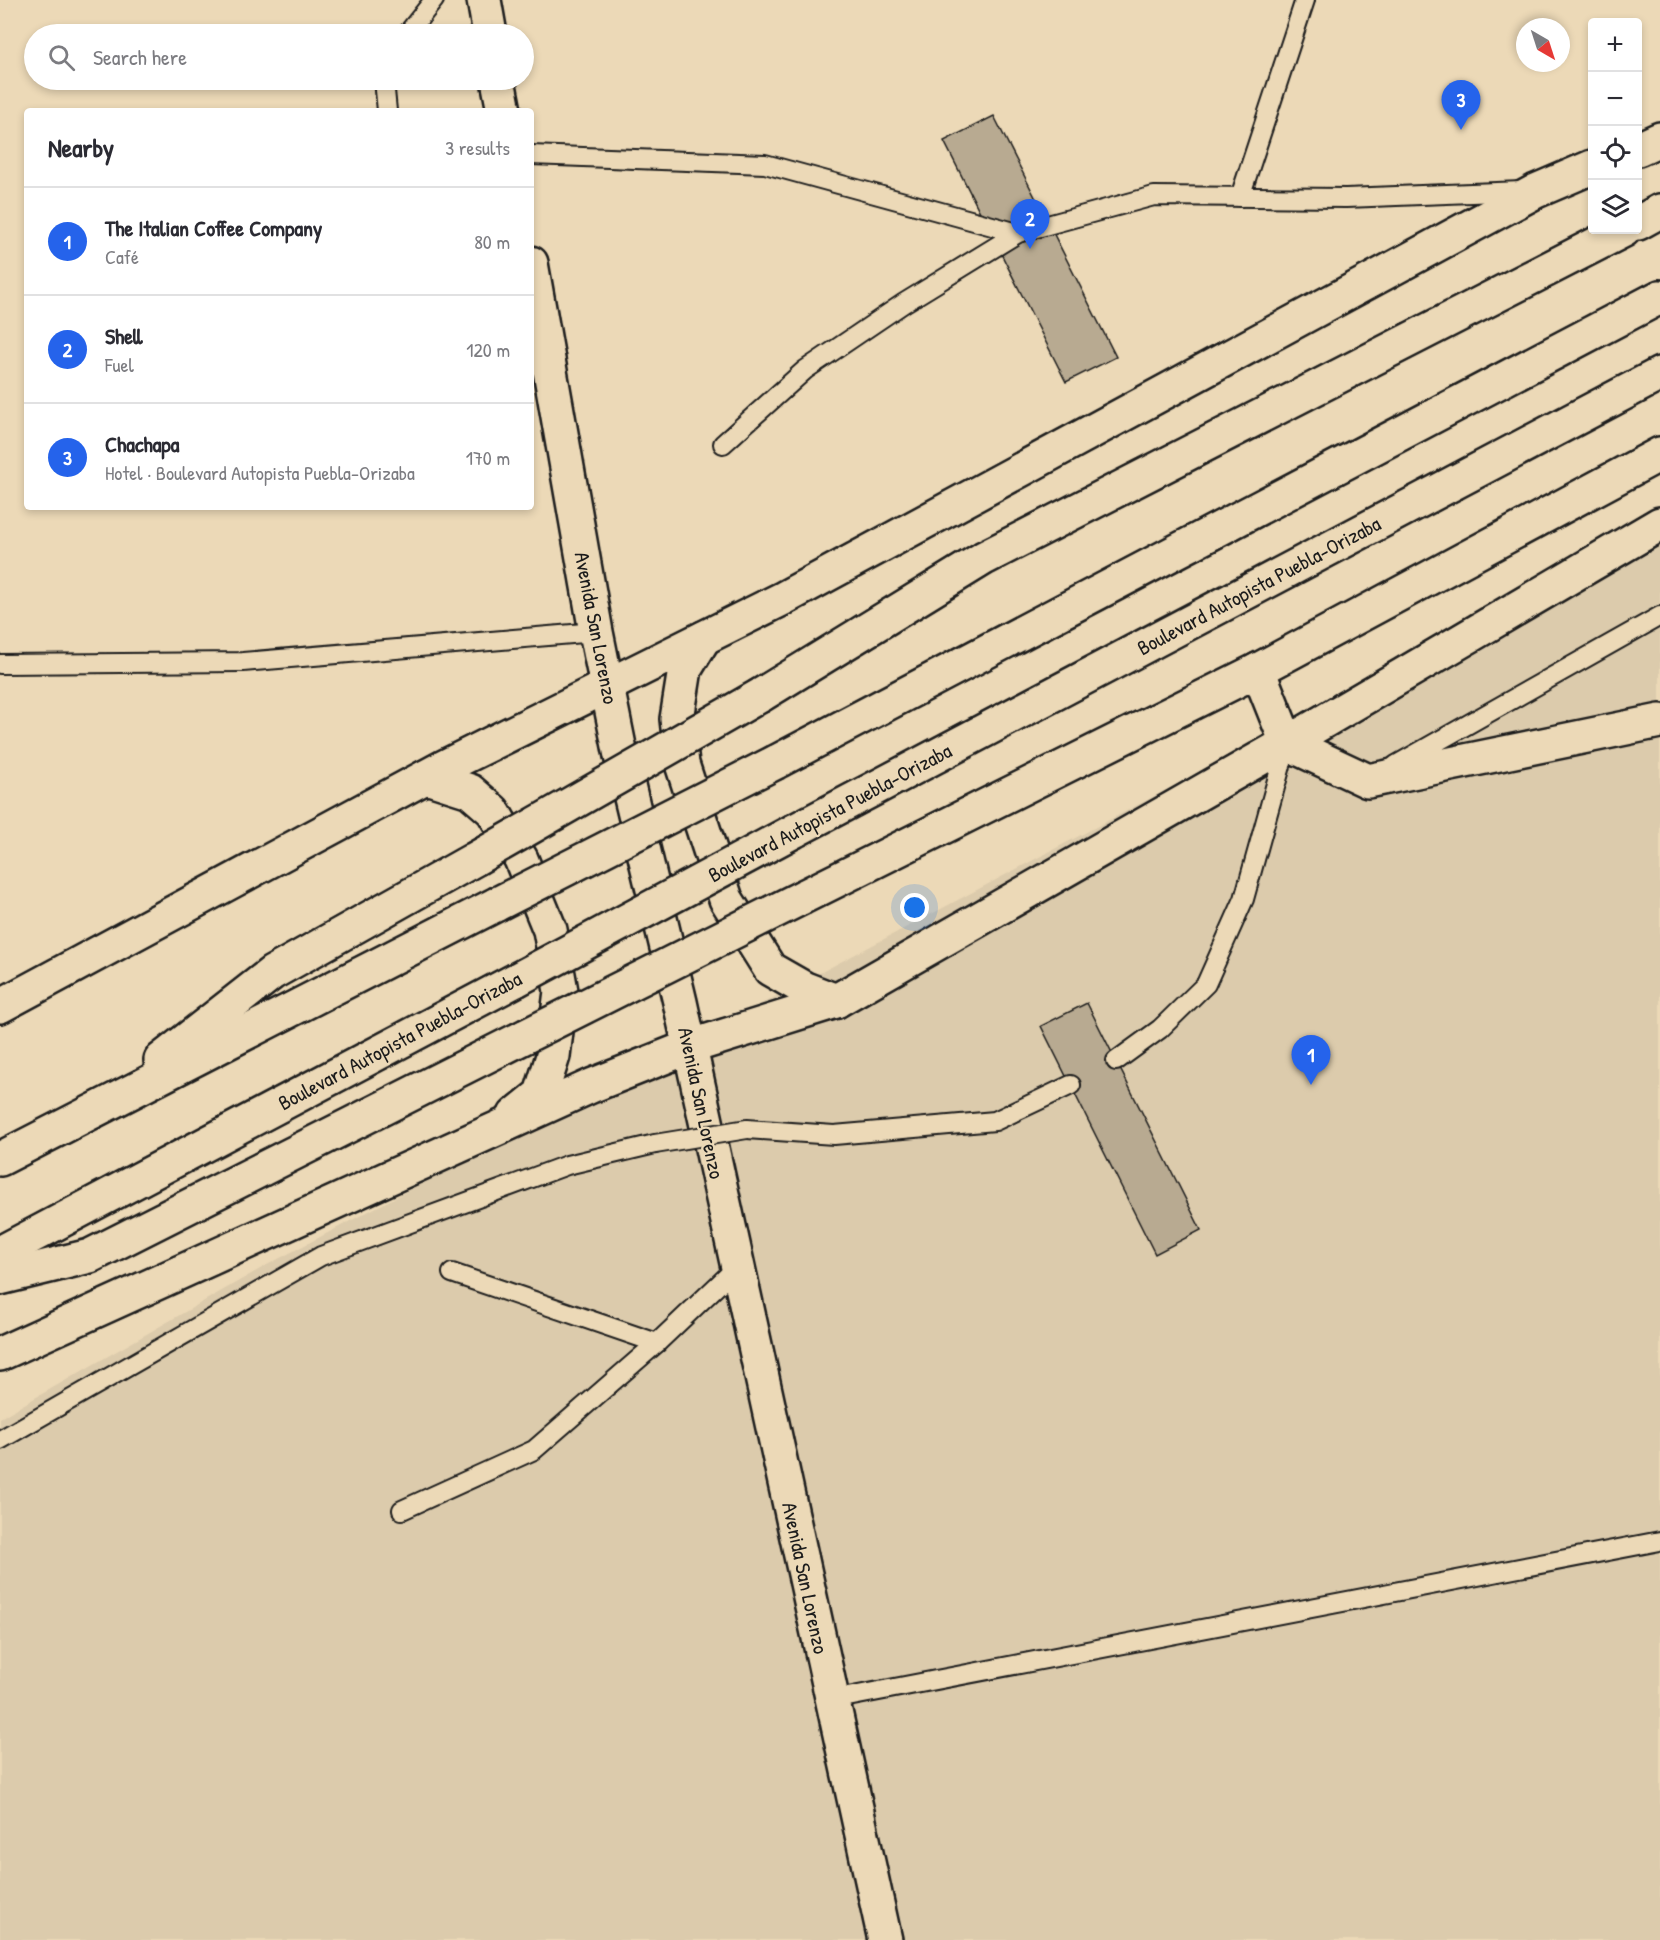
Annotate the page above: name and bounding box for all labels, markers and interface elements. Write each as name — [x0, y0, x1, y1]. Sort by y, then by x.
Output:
north arrow — [1516, 18, 1570, 72]
map controls — [1588, 18, 1642, 234]
button: + — [1588, 18, 1642, 72]
search box — [24, 24, 534, 90]
icon: search — [45, 41, 78, 74]
text: Search here — [93, 42, 187, 72]
button: − — [1588, 72, 1642, 126]
pin: 3 — [1442, 80, 1480, 130]
button: locate — [1588, 126, 1642, 180]
text: Nearby — [48, 130, 114, 165]
text: 3 results — [445, 134, 510, 161]
button: layers — [1588, 180, 1642, 234]
pin: 2 — [1010, 200, 1050, 249]
text: The Italian Coffee Company — [105, 213, 322, 243]
text: 1 — [64, 228, 71, 255]
text: 80 m — [474, 228, 510, 255]
text: Café — [105, 243, 139, 270]
text: Shell — [105, 321, 143, 351]
text: 2 — [63, 336, 72, 363]
text: 120 m — [466, 336, 510, 363]
text: Fuel — [105, 351, 134, 378]
text: Chachapa — [105, 429, 179, 459]
text: 3 — [63, 444, 72, 471]
text: 170 m — [466, 444, 510, 471]
text: Hotel · Boulevard Autopista Puebla-Orizaba — [105, 459, 415, 486]
street label: Boulevard Autopista Puebla-Orizaba — [1132, 509, 1386, 662]
street label: Avenida San Lorenzo — [568, 549, 625, 706]
street label: Boulevard Autopista Puebla-Orizaba — [703, 736, 957, 889]
your location — [900, 893, 929, 922]
street label: Boulevard Autopista Puebla-Orizaba — [273, 964, 527, 1117]
street label: Avenida San Lorenzo — [671, 1024, 732, 1181]
pin: 1 — [1292, 1036, 1330, 1085]
street label: Avenida San Lorenzo — [775, 1499, 836, 1656]

